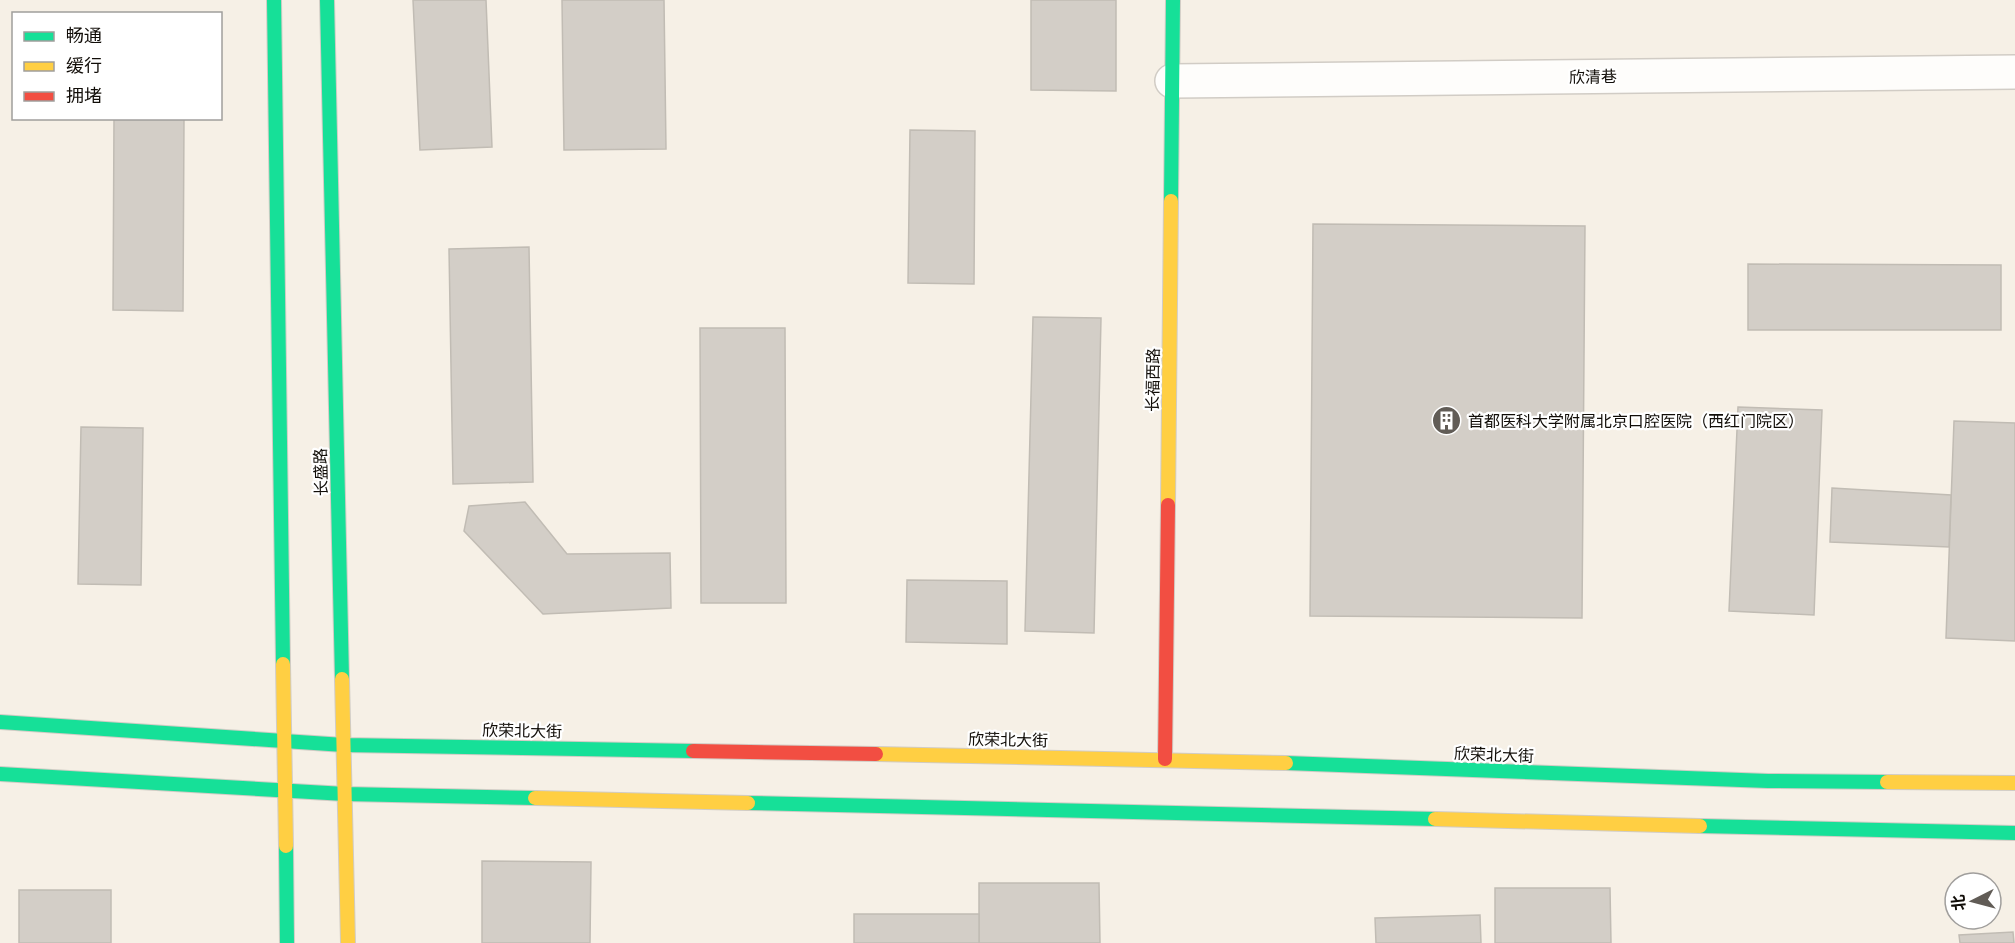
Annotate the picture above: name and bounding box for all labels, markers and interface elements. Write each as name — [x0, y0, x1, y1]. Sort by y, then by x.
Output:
legend — [12, 12, 222, 120]
text: 畅通 — [66, 25, 102, 47]
text: 缓行 — [66, 55, 102, 77]
street label: 欣清巷 — [1569, 67, 1617, 87]
text: 拥堵 — [66, 85, 102, 107]
street label: 长福西路 — [1143, 348, 1163, 412]
building icon: 首都医科大学附属北京口腔医院（西红门院区） — [1431, 405, 1463, 437]
place label: 首都医科大学附属北京口腔医院（西红门院区） — [1468, 412, 1804, 431]
street label: 长盛路 — [311, 448, 331, 496]
street label: 欣荣北大街 — [482, 721, 562, 741]
street label: 欣荣北大街 — [968, 730, 1048, 750]
street label: 欣荣北大街 — [1454, 744, 1534, 766]
north arrow — [1943, 871, 2003, 931]
text: 北 — [1948, 894, 1969, 911]

